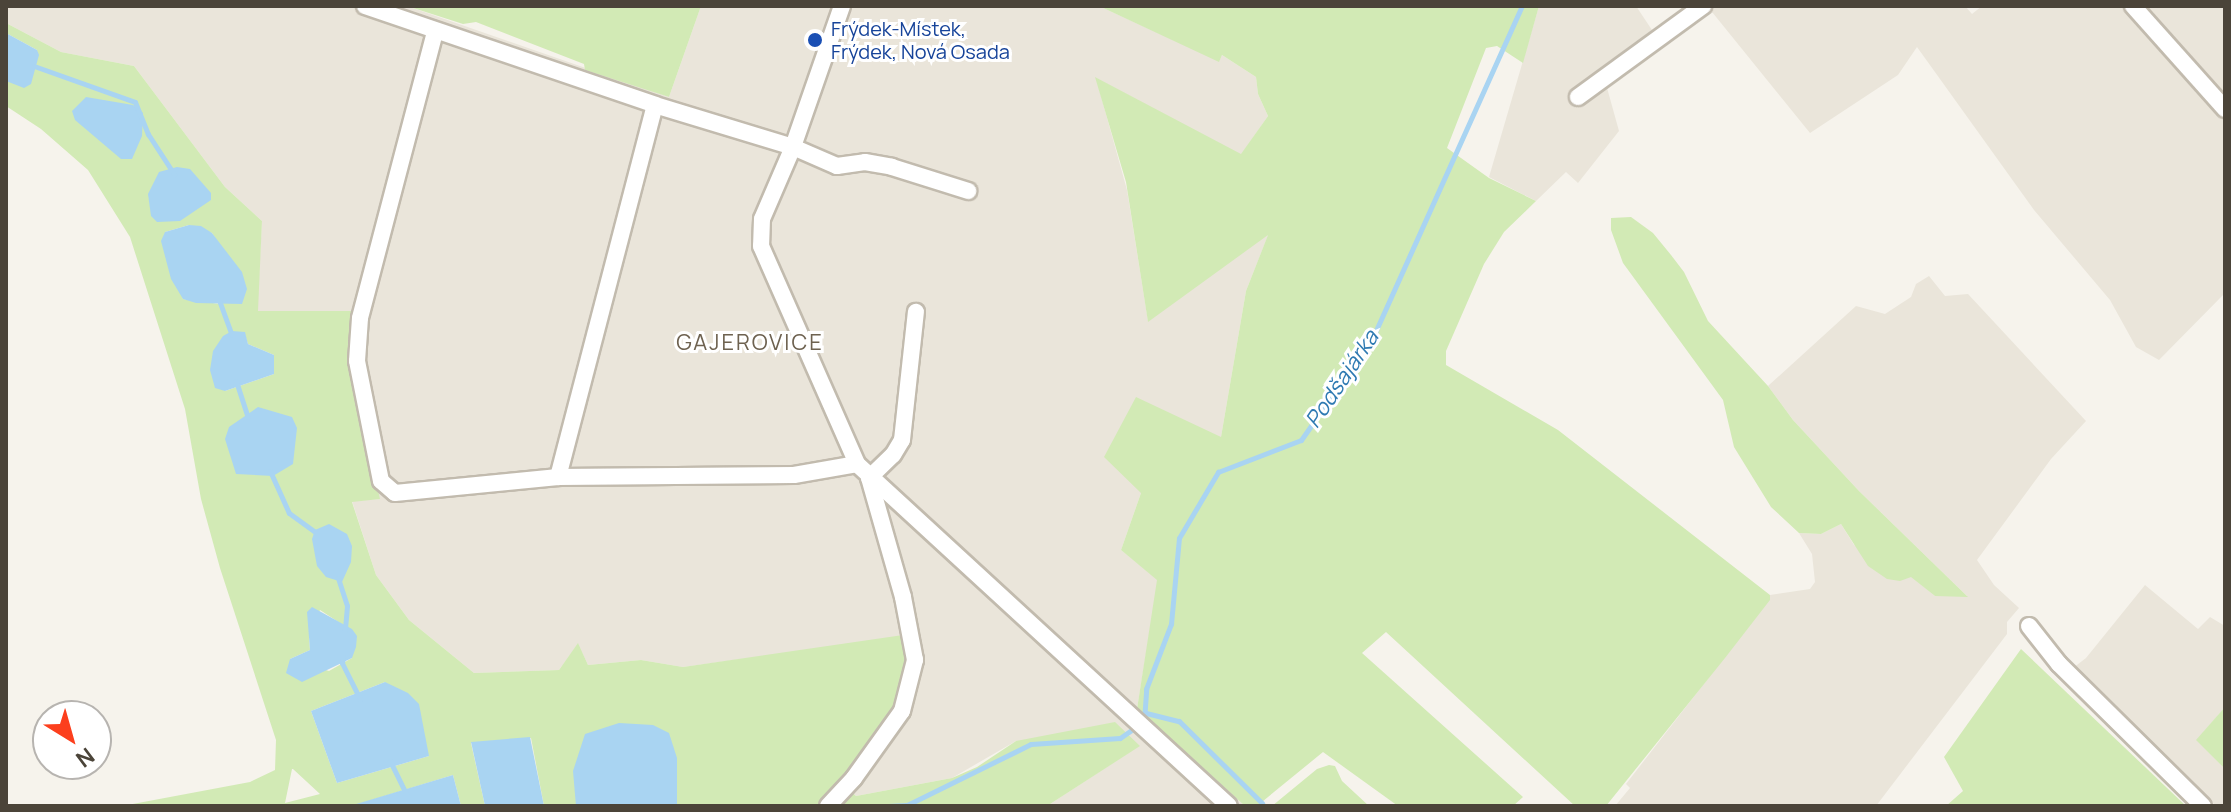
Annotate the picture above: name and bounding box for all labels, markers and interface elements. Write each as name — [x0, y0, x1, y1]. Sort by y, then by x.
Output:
place label: Frýdek-Místek, Frýdek, Nová Osada — [831, 16, 1010, 63]
marker: Frýdek-Místek, Frýdek, Nová Osada — [806, 31, 824, 49]
water label: Podšajárka — [1300, 325, 1384, 433]
district label: GAJEROVICE — [676, 330, 824, 356]
north arrow — [32, 700, 112, 780]
text: N — [70, 741, 101, 774]

